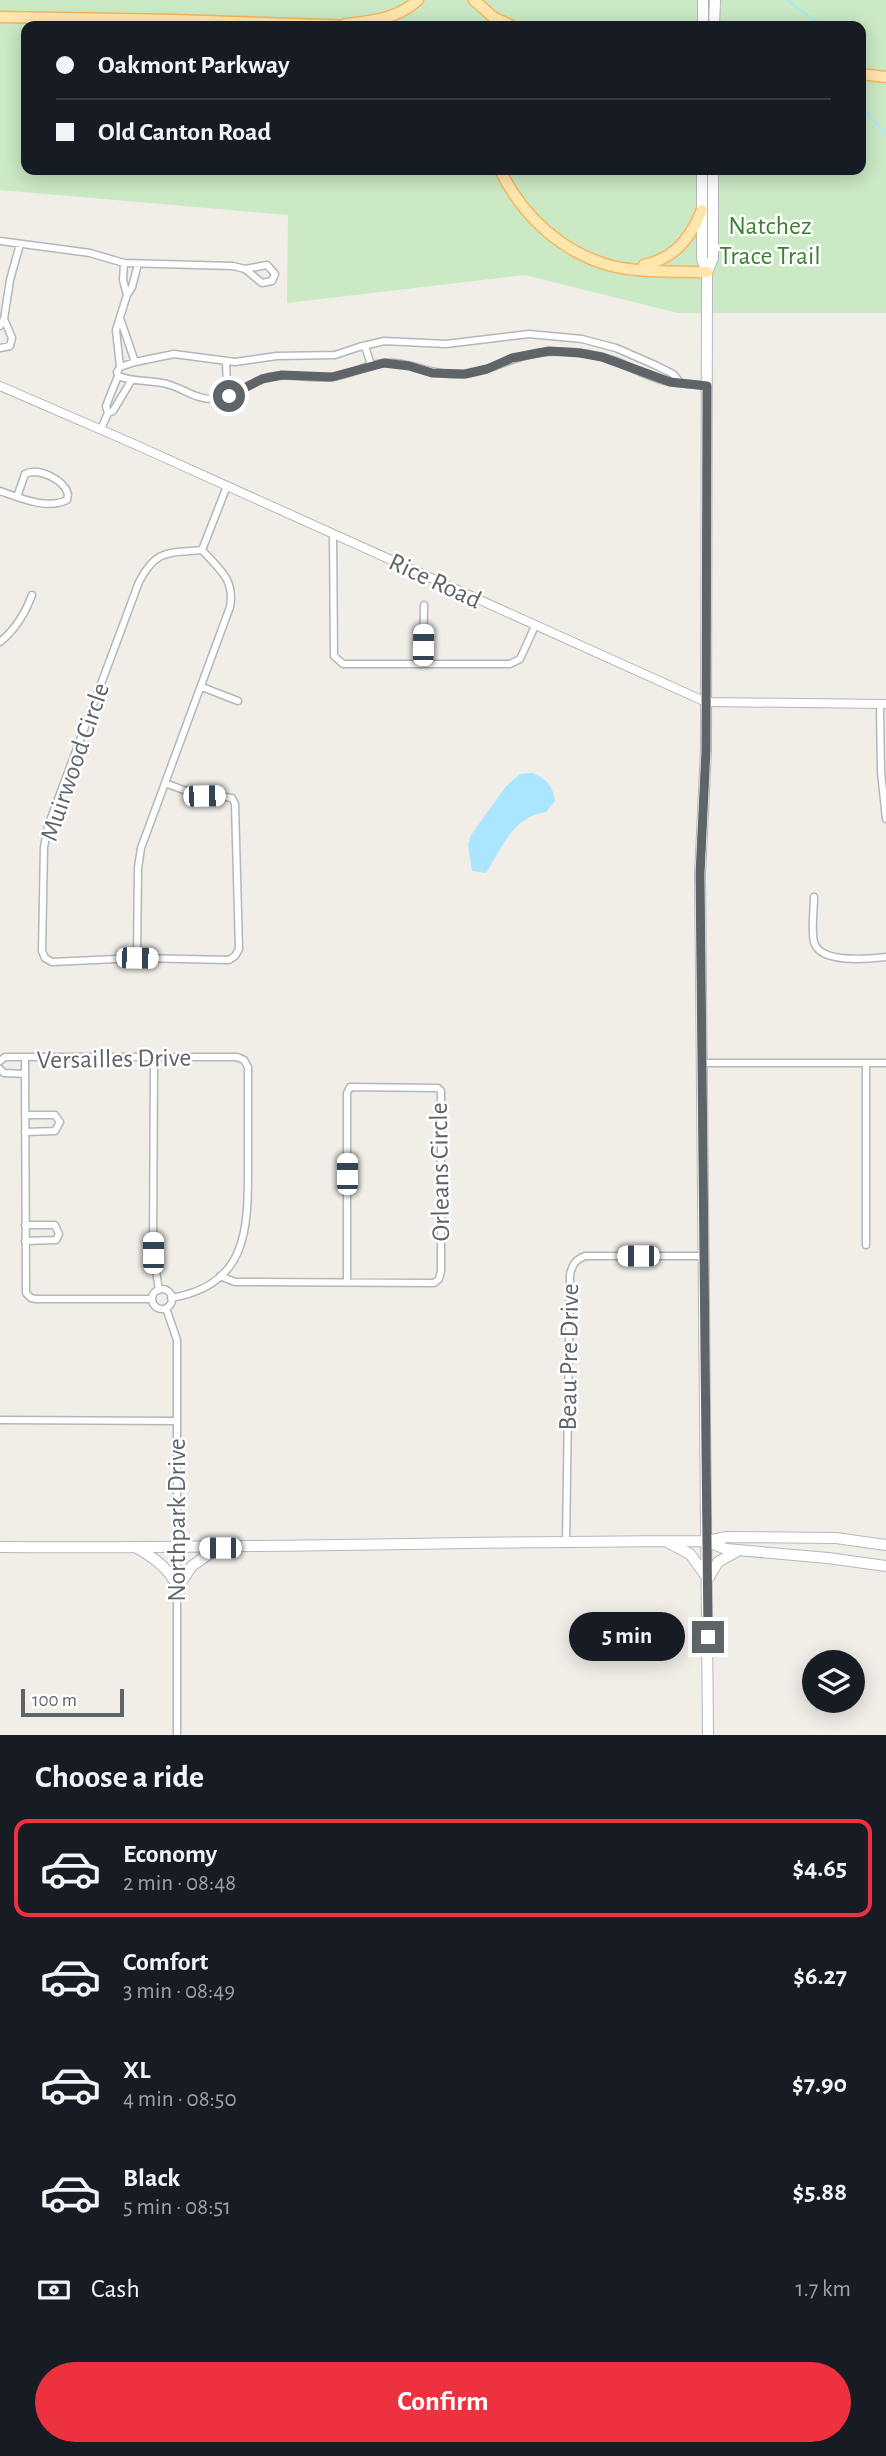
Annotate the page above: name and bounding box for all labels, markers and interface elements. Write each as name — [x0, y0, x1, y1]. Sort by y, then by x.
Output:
text: Oakmont Parkway — [98, 52, 290, 78]
text: Old Canton Road — [98, 119, 271, 145]
park label: Natchez Trace Trail — [719, 213, 821, 269]
route start — [213, 380, 245, 412]
street label: Rice Road — [385, 548, 485, 614]
car — [413, 624, 434, 666]
street label: Muirwood Circle — [36, 680, 114, 844]
car — [183, 785, 226, 807]
car — [116, 947, 159, 969]
street label: Versailles Drive — [36, 1045, 192, 1073]
street label: Orleans Circle — [426, 1102, 454, 1242]
car — [337, 1153, 358, 1195]
car — [143, 1232, 164, 1274]
car — [618, 1246, 660, 1267]
street label: Beau Pre Drive — [555, 1283, 583, 1431]
street label: Northpark Drive — [164, 1438, 190, 1602]
car — [200, 1538, 242, 1559]
callout: 5 min — [568, 1612, 684, 1662]
route end — [692, 1621, 724, 1653]
text: 5 min — [602, 1625, 652, 1648]
map controls — [802, 1650, 865, 1713]
button: layers — [802, 1650, 865, 1713]
scale bar — [21, 1686, 124, 1718]
text: 100 m — [32, 1691, 77, 1710]
text: Choose a ride — [35, 1761, 204, 1793]
icon: car — [39, 1837, 102, 1900]
text: Economy — [123, 1841, 217, 1867]
text: $4.65 — [792, 1855, 847, 1881]
text: 2 min · 08:48 — [123, 1872, 236, 1895]
icon: car — [39, 1945, 102, 2008]
text: Comfort — [123, 1949, 208, 1975]
text: $6.27 — [793, 1963, 847, 1989]
text: 3 min · 08:49 — [123, 1980, 235, 2003]
icon: car — [39, 2053, 102, 2116]
text: XL — [123, 2057, 150, 2083]
text: $7.90 — [792, 2071, 847, 2097]
text: 4 min · 08:50 — [123, 2088, 237, 2111]
icon: car — [39, 2161, 102, 2224]
text: Black — [123, 2165, 180, 2191]
text: $5.88 — [792, 2179, 847, 2205]
text: 5 min · 08:51 — [123, 2196, 231, 2219]
icon: cash — [35, 2271, 73, 2309]
text: Cash — [91, 2276, 140, 2302]
text: 1.7 km — [796, 2278, 851, 2301]
button: Confirm — [35, 2362, 851, 2442]

